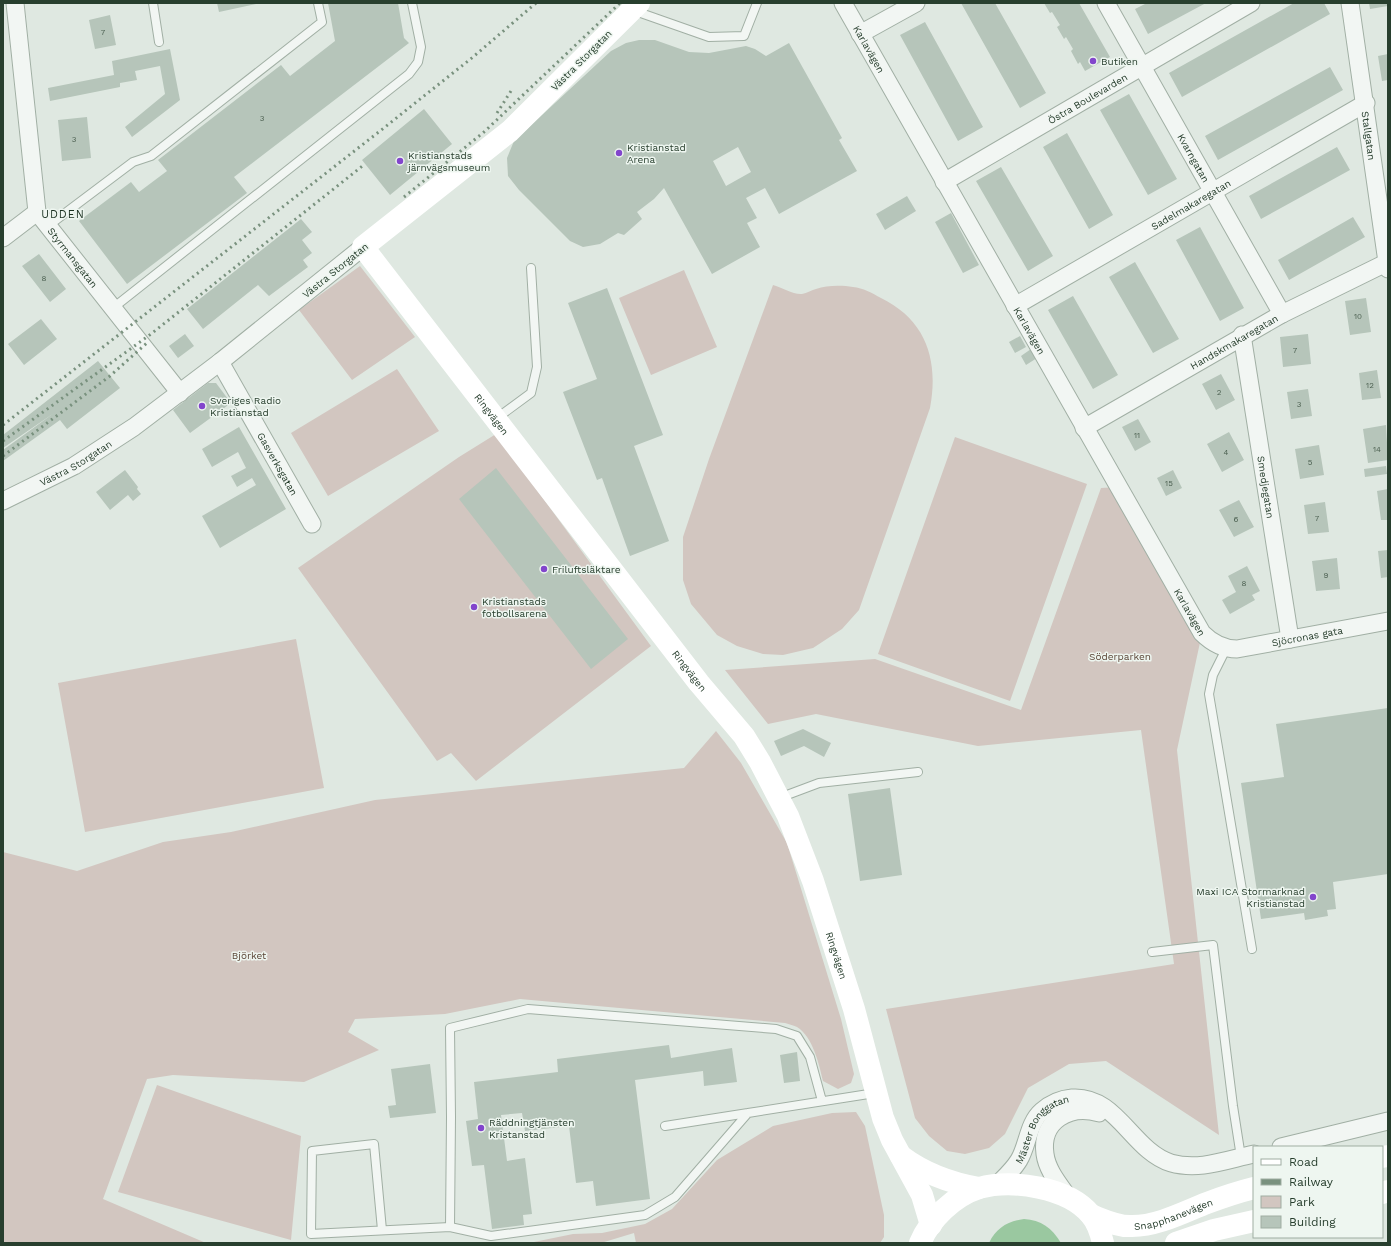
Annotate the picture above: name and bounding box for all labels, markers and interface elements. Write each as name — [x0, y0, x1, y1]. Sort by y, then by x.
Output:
street label: Karlavägen — [851, 24, 887, 75]
house number: 7 — [101, 28, 106, 37]
street label: Västra Storgatan — [549, 28, 614, 93]
marker: Butiken — [1088, 56, 1098, 66]
place label: Butiken — [1101, 56, 1138, 67]
street label: Östra Boulevarden — [1046, 71, 1129, 126]
street label: Stallgatan — [1360, 111, 1377, 161]
house number: 3 — [260, 114, 265, 123]
street label: Kvarngatan — [1175, 132, 1211, 184]
house number: 3 — [72, 135, 77, 144]
place label: Kristianstad Arena — [627, 142, 686, 165]
marker: Kristianstad Arena — [614, 148, 624, 158]
place label: Kristianstads järnvägsmuseum — [407, 150, 490, 173]
marker: Kristianstads järnvägsmuseum — [395, 156, 405, 166]
street label: Sadelmakaregatan — [1149, 177, 1233, 232]
district label: UDDEN — [41, 208, 85, 221]
street label: Styrmansgatan — [45, 225, 100, 290]
street label: Västra Storgatan — [300, 241, 370, 300]
house number: 8 — [42, 274, 47, 283]
street label: Karlavägen — [1011, 305, 1047, 356]
house number: 10 — [1354, 312, 1362, 321]
street label: Handskmakaregatan — [1188, 313, 1280, 372]
house number: 7 — [1293, 346, 1298, 355]
house number: 12 — [1366, 381, 1374, 390]
house number: 2 — [1217, 388, 1222, 397]
street label: Ringvägen — [472, 392, 511, 437]
place label: Sveriges Radio Kristianstad — [210, 395, 281, 418]
house number: 3 — [1297, 400, 1302, 409]
marker: Sveriges Radio Kristianstad — [197, 401, 207, 411]
street label: Gasverksgatan — [255, 430, 300, 498]
house number: 11 — [1134, 431, 1140, 440]
street label: Västra Storgatan — [38, 438, 114, 488]
house number: 14 — [1373, 445, 1381, 454]
house number: 4 — [1224, 448, 1229, 457]
street label: Smedjegatan — [1255, 455, 1276, 519]
house number: 5 — [1308, 458, 1313, 467]
house number: 15 — [1165, 479, 1173, 488]
house number: 7 — [1315, 514, 1320, 523]
house number: 6 — [1234, 515, 1239, 524]
marker: Friluftsläktare — [539, 564, 549, 574]
place label: Friluftsläktare — [552, 564, 621, 575]
house number: 9 — [1324, 571, 1329, 580]
house number: 8 — [1242, 579, 1247, 588]
street label: Karlavägen — [1172, 587, 1207, 638]
place label: Kristianstads fotbollsarena — [482, 596, 547, 619]
marker: Kristianstads fotbollsarena — [469, 602, 479, 612]
street label: Sjöcronas gata — [1271, 624, 1344, 648]
street label: Ringvägen — [670, 648, 709, 694]
park label: Söderparken — [1089, 651, 1151, 662]
place label: Maxi ICA Stormarknad Kristianstad — [1196, 886, 1305, 909]
marker: Maxi ICA Stormarknad Kristianstad — [1308, 892, 1318, 902]
street label: Ringvägen — [824, 931, 849, 980]
park label: Björket — [232, 950, 267, 961]
street label: Mäster Bonggatan — [1013, 1093, 1070, 1166]
place label: Räddningtjänsten Kristanstad — [489, 1117, 574, 1140]
marker: Räddningtjänsten Kristanstad — [476, 1123, 486, 1133]
legend — [1253, 1146, 1383, 1238]
text: Road — [1289, 1155, 1318, 1169]
text: Railway — [1289, 1175, 1334, 1189]
text: Park — [1289, 1195, 1315, 1209]
street label: Snapphanevägen — [1134, 1196, 1214, 1232]
text: Building — [1289, 1215, 1336, 1229]

